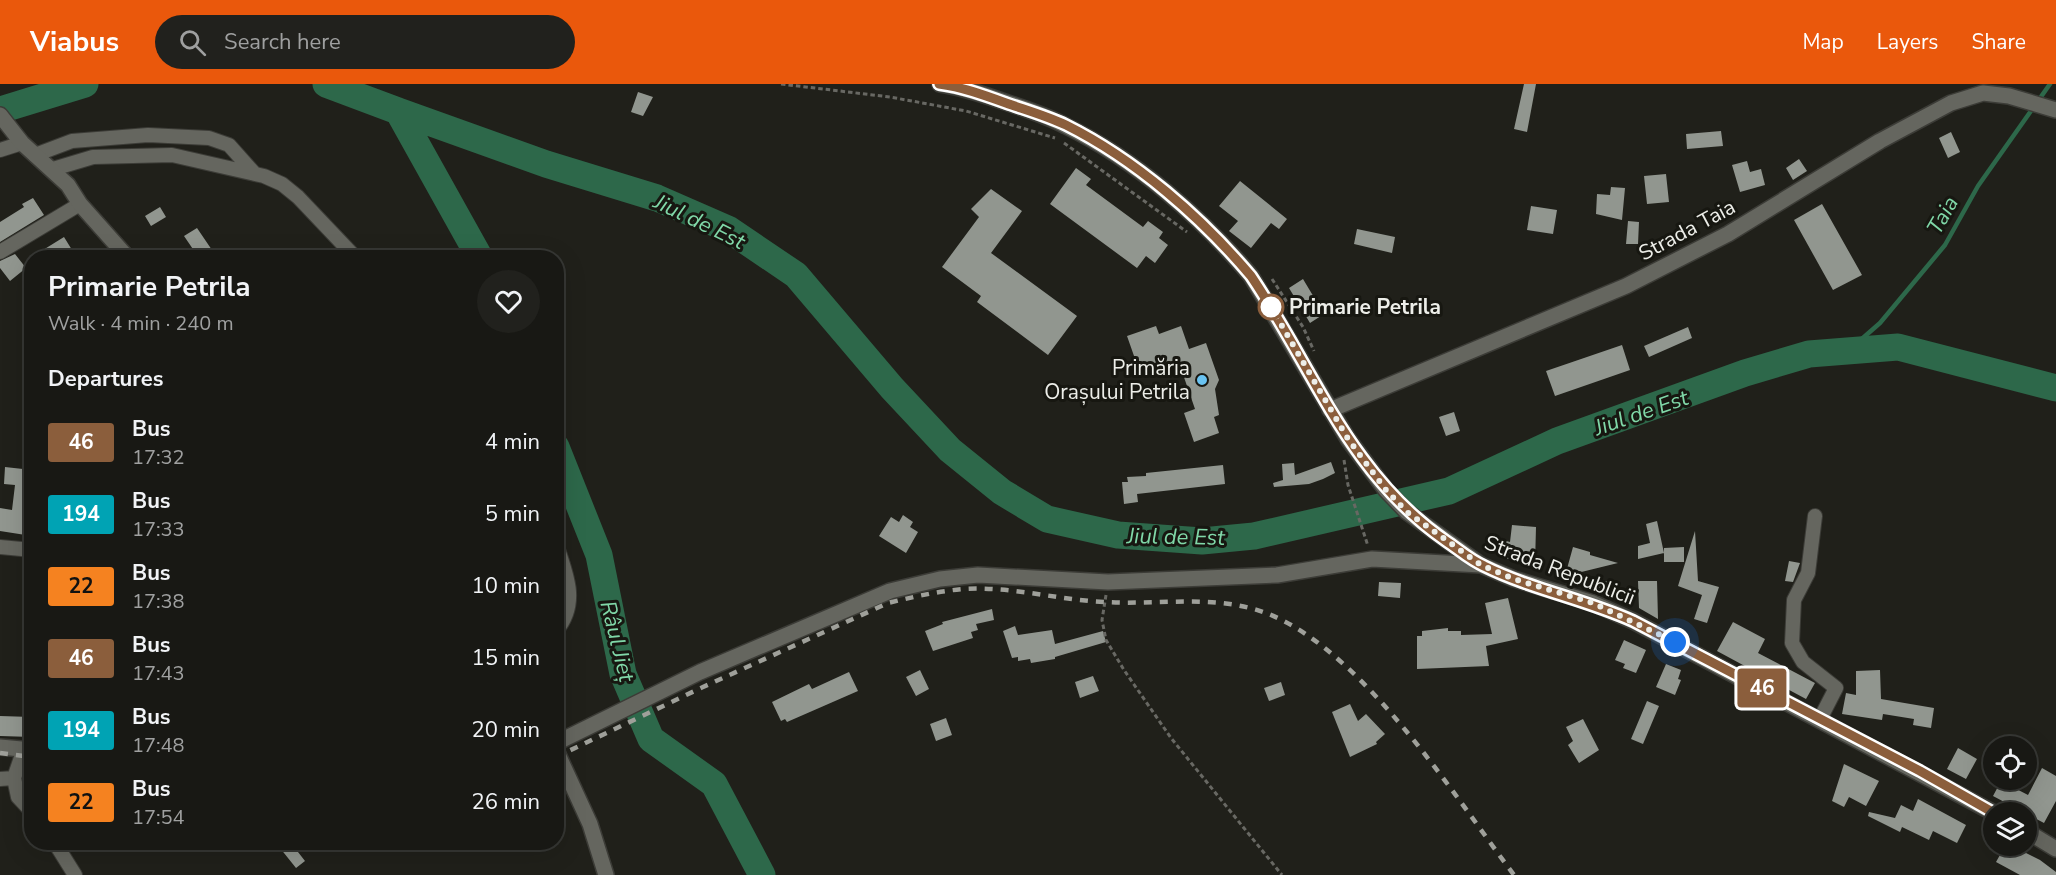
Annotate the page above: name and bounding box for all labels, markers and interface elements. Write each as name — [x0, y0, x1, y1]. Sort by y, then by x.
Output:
search box — [155, 15, 575, 69]
text: Viabus — [30, 23, 119, 61]
icon: search — [176, 26, 209, 59]
text: Search here — [224, 27, 341, 57]
text: Map — [1802, 28, 1844, 56]
text: Layers — [1877, 28, 1938, 56]
text: Share — [1971, 28, 2026, 56]
water label: Jiul de Est — [648, 187, 751, 257]
water label: Taia — [1920, 191, 1966, 240]
street label: Strada Taia — [1634, 193, 1740, 267]
text: Primarie Petrila — [48, 268, 251, 306]
button: heart — [477, 270, 540, 333]
place label: Primarie Petrila — [1289, 293, 1441, 321]
marker: Primarie Petrila — [1258, 294, 1284, 320]
text: Walk · 4 min · 240 m — [48, 310, 234, 337]
place label: Primăria Orașului Petrila — [1044, 354, 1190, 406]
text: Departures — [48, 364, 163, 394]
marker: Primăria Orașului Petrila — [1195, 373, 1209, 387]
water label: Jiul de Est — [1589, 382, 1694, 443]
text: Bus — [132, 414, 171, 444]
text: 4 min — [485, 427, 540, 457]
text: 46 — [68, 428, 94, 456]
text: 17:32 — [132, 444, 185, 471]
text: Bus — [132, 486, 171, 516]
text: 5 min — [485, 499, 540, 529]
text: 194 — [62, 500, 100, 528]
text: 17:33 — [132, 516, 185, 543]
water label: Jiul de Est — [1126, 521, 1226, 553]
street label: Strada Republicii — [1481, 528, 1639, 612]
text: Bus — [132, 558, 171, 588]
text: 10 min — [472, 571, 540, 601]
text: 22 — [68, 572, 94, 600]
text: 17:38 — [132, 588, 185, 615]
water label: Râul Jieț — [592, 598, 642, 686]
your location — [1660, 627, 1690, 657]
text: Bus — [132, 630, 171, 660]
text: 15 min — [472, 643, 540, 673]
text: 46 — [68, 644, 94, 672]
text: 17:43 — [132, 660, 185, 687]
line badge: 46 — [1735, 668, 1789, 708]
text: 46 — [1749, 674, 1775, 702]
text: Bus — [132, 702, 171, 732]
text: 20 min — [472, 715, 540, 745]
text: 194 — [62, 716, 100, 744]
text: 17:48 — [132, 732, 185, 759]
map controls — [1983, 736, 2037, 856]
button: locate — [1983, 736, 2037, 790]
text: Bus — [132, 774, 171, 804]
text: 26 min — [472, 787, 540, 817]
text: 22 — [68, 788, 94, 816]
button: layers — [1983, 802, 2037, 856]
text: 17:54 — [132, 804, 185, 831]

